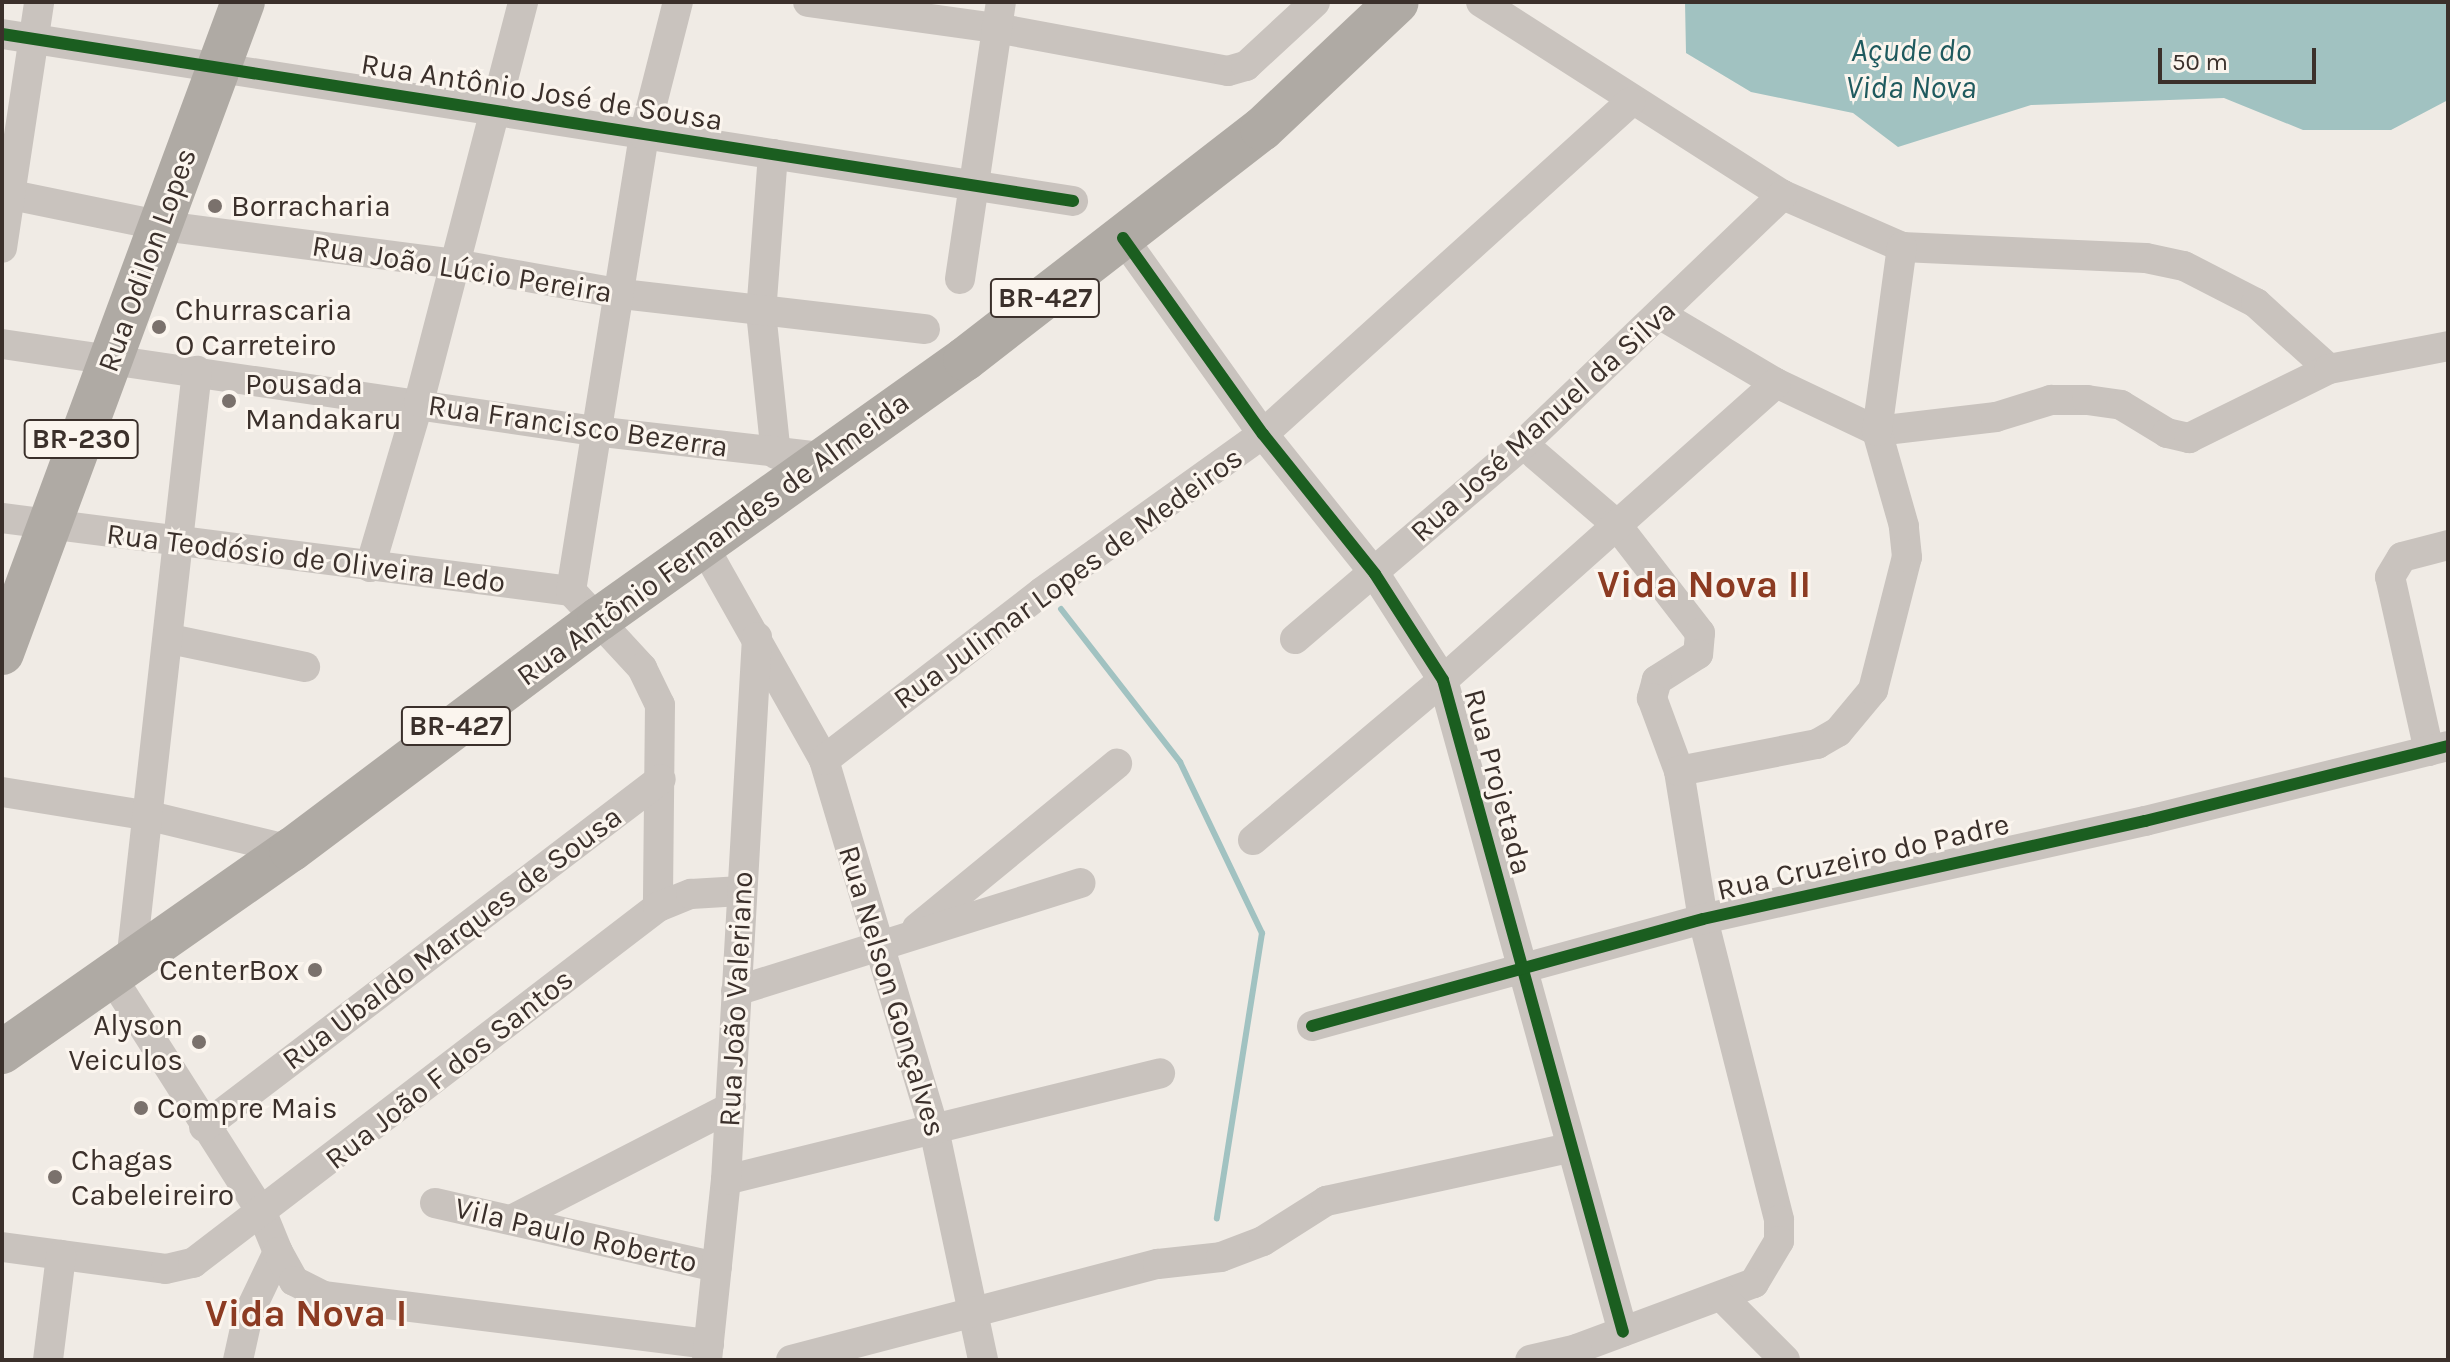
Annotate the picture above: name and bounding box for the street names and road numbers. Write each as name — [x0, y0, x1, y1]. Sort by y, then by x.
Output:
street label: Rua Antônio José de Sousa — [359, 46, 725, 138]
street label: Rua Odilon Lopes — [90, 143, 204, 377]
street label: Rua João Lúcio Pereira — [309, 227, 615, 311]
road number: BR-427 — [989, 274, 1101, 322]
street label: Rua José Manuel da Silva — [1403, 292, 1683, 550]
street label: Rua Antônio Fernandes de Almeida — [510, 384, 916, 694]
street label: Rua Francisco Bezerra — [426, 387, 730, 465]
road number: BR-230 — [23, 415, 139, 463]
street label: Rua Julimar Lopes de Medeiros — [886, 439, 1250, 717]
street label: Rua Teodósio de Oliveira Ledo — [104, 516, 508, 600]
street label: Rua Projetada — [1456, 685, 1540, 879]
road number: BR-427 — [400, 702, 512, 750]
street label: Rua Ubaldo Marques de Sousa — [275, 799, 629, 1077]
street label: Rua Cruzeiro do Padre — [1713, 806, 2013, 908]
street label: Rua Nelson Gonçalves — [831, 841, 953, 1141]
street label: Rua João Valeriano — [711, 870, 761, 1128]
street label: Rua João F dos Santos — [318, 961, 580, 1177]
street label: Vila Paulo Roberto — [451, 1190, 701, 1280]

